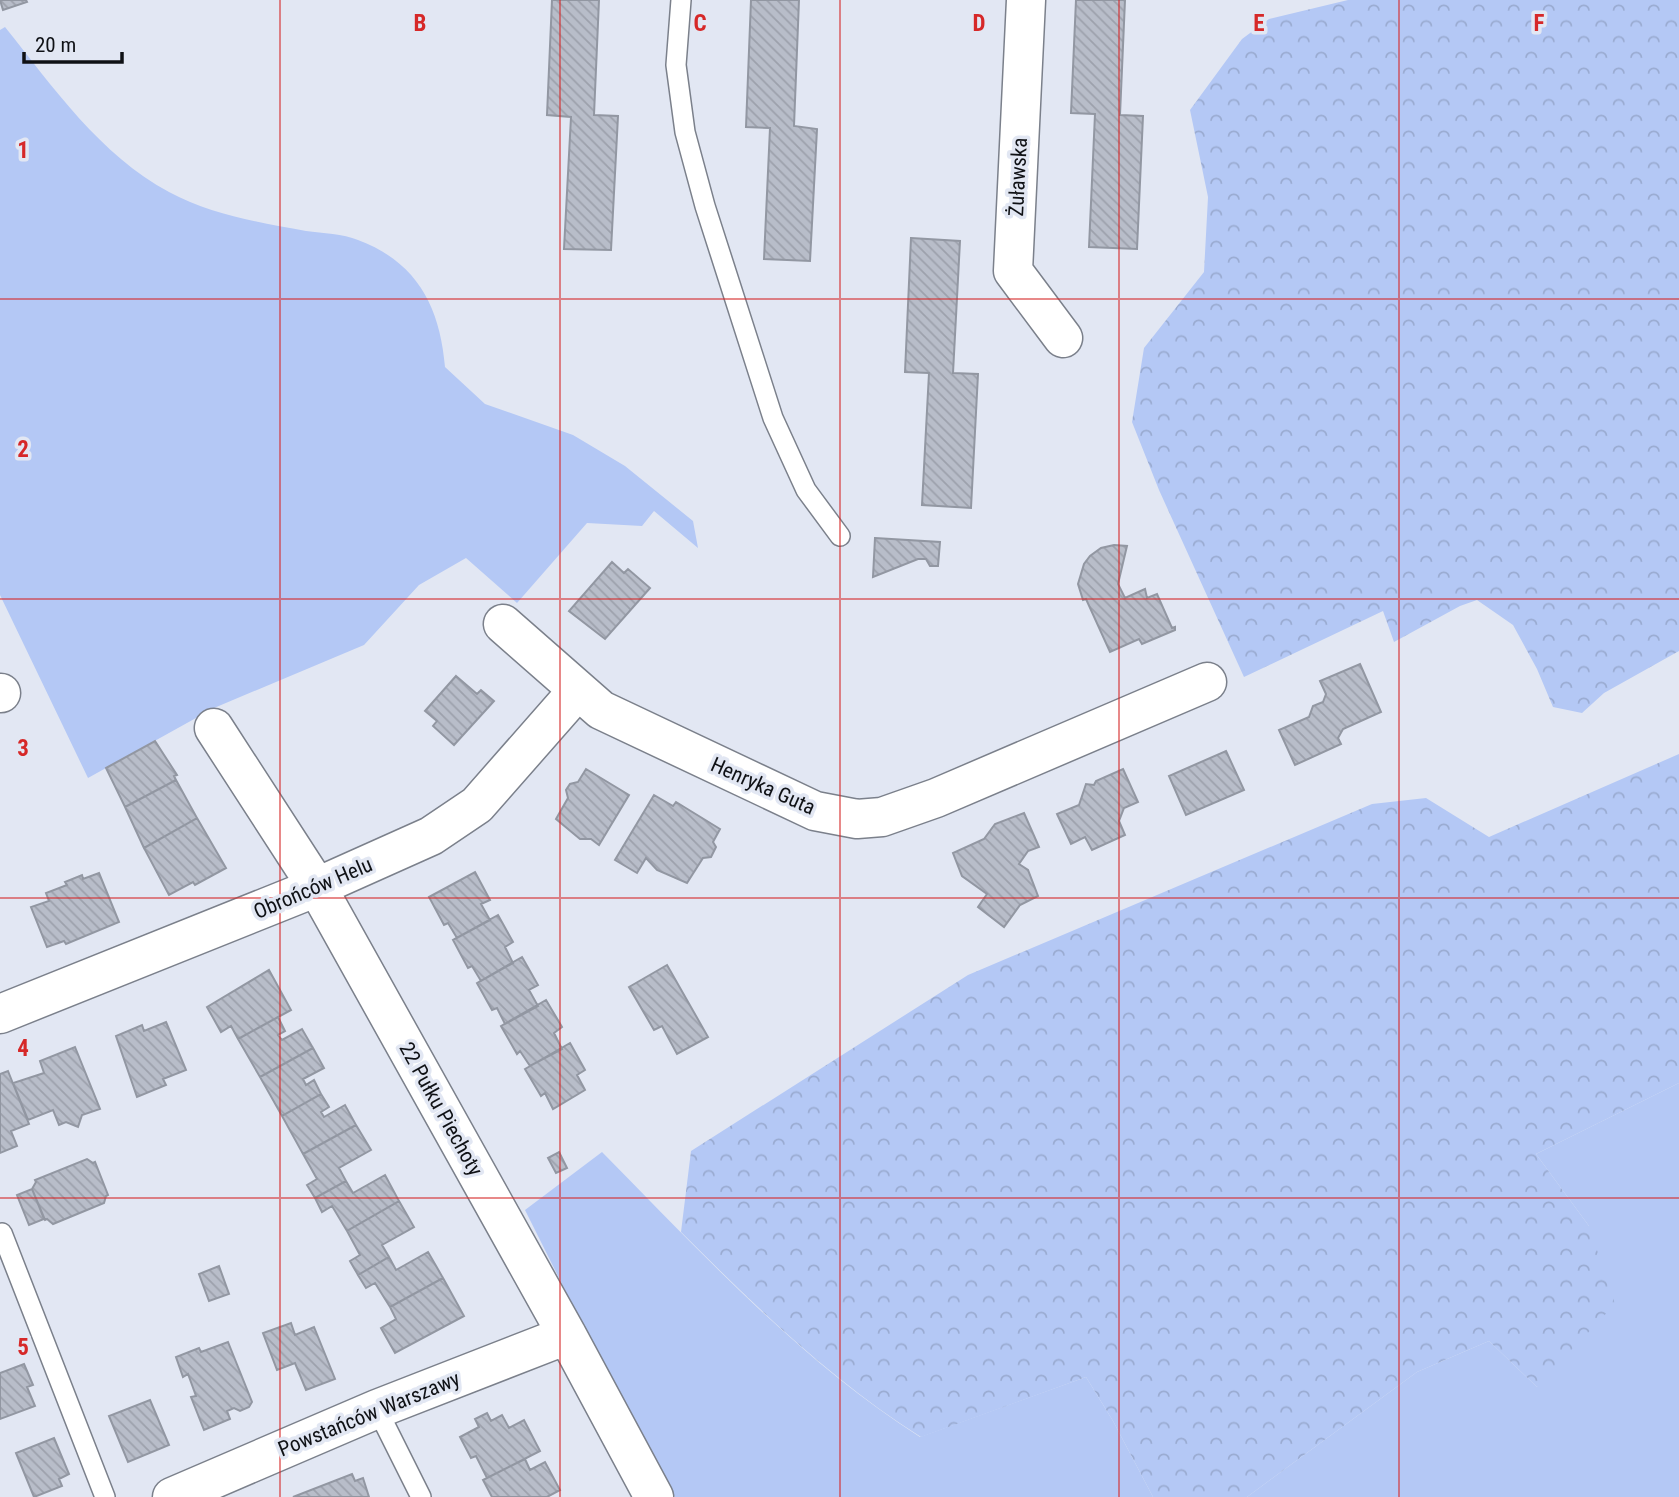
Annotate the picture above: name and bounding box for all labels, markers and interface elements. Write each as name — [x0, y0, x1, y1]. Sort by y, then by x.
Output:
text: B — [414, 10, 426, 37]
text: C — [693, 10, 707, 37]
text: D — [973, 10, 986, 37]
text: E — [1253, 10, 1265, 37]
text: F — [1534, 10, 1545, 37]
scale bar — [24, 21, 122, 65]
text: 20 m — [35, 33, 76, 57]
text: 1 — [17, 137, 29, 164]
street label: Żuławska — [1004, 137, 1032, 217]
text: 2 — [17, 436, 29, 463]
text: 3 — [17, 735, 29, 762]
street label: Henryka Guta — [707, 752, 819, 820]
street label: Obrońców Helu — [250, 852, 376, 924]
text: 4 — [17, 1035, 29, 1062]
street label: 22 Pułku Piechoty — [394, 1038, 488, 1180]
text: 5 — [17, 1334, 29, 1361]
street label: Powstańców Warszawy — [275, 1366, 464, 1461]

